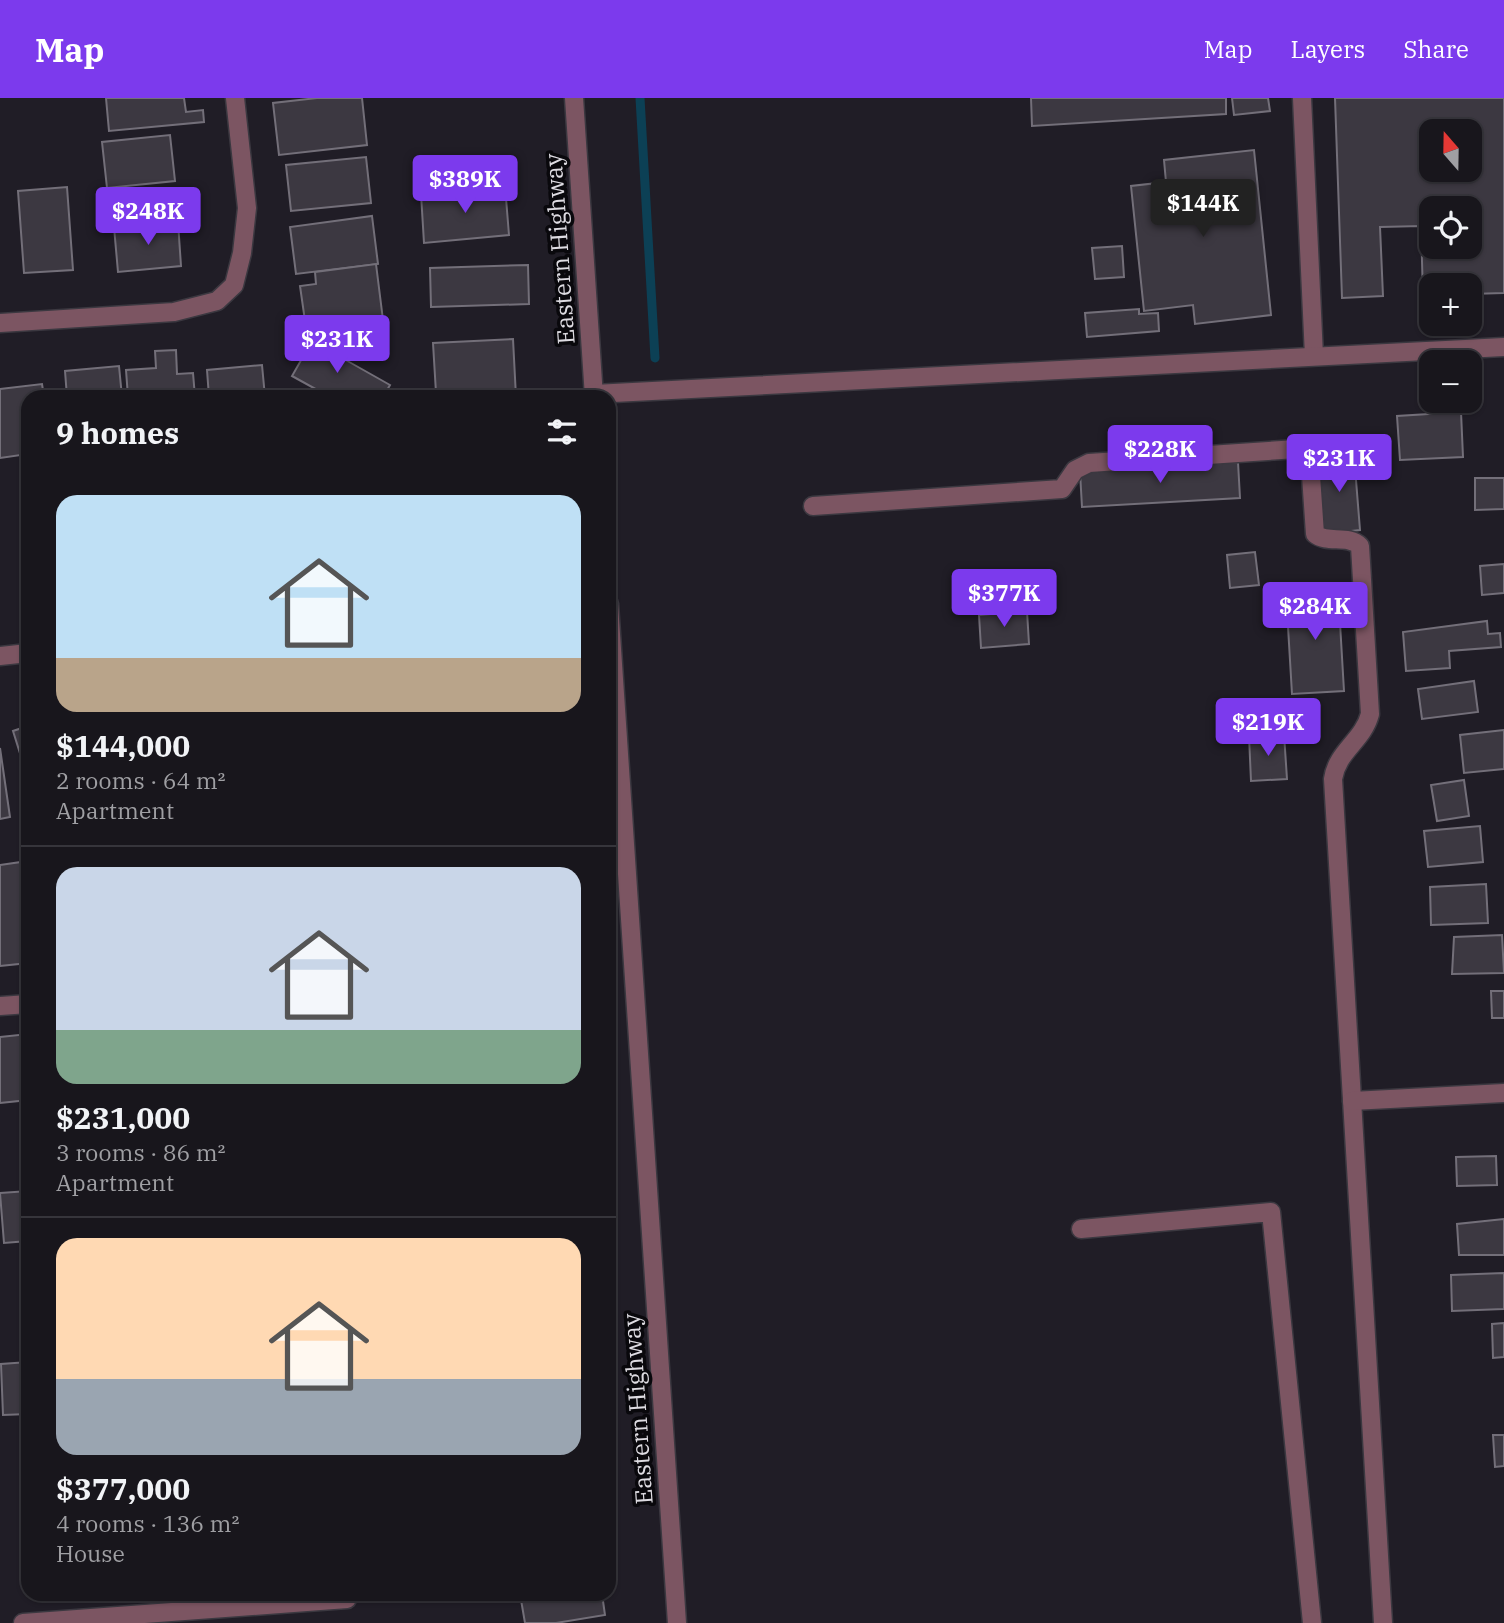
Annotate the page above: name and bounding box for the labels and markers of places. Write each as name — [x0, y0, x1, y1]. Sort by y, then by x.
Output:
pin: $389K — [416, 156, 514, 215]
pin: $144K — [1154, 180, 1252, 239]
pin: $248K — [99, 188, 197, 247]
pin: $231K — [288, 316, 386, 375]
pin: $228K — [1111, 426, 1209, 485]
pin: $231K — [1290, 434, 1388, 494]
pin: $377K — [955, 570, 1053, 629]
pin: $284K — [1266, 582, 1364, 642]
pin: $219K — [1219, 698, 1317, 758]

